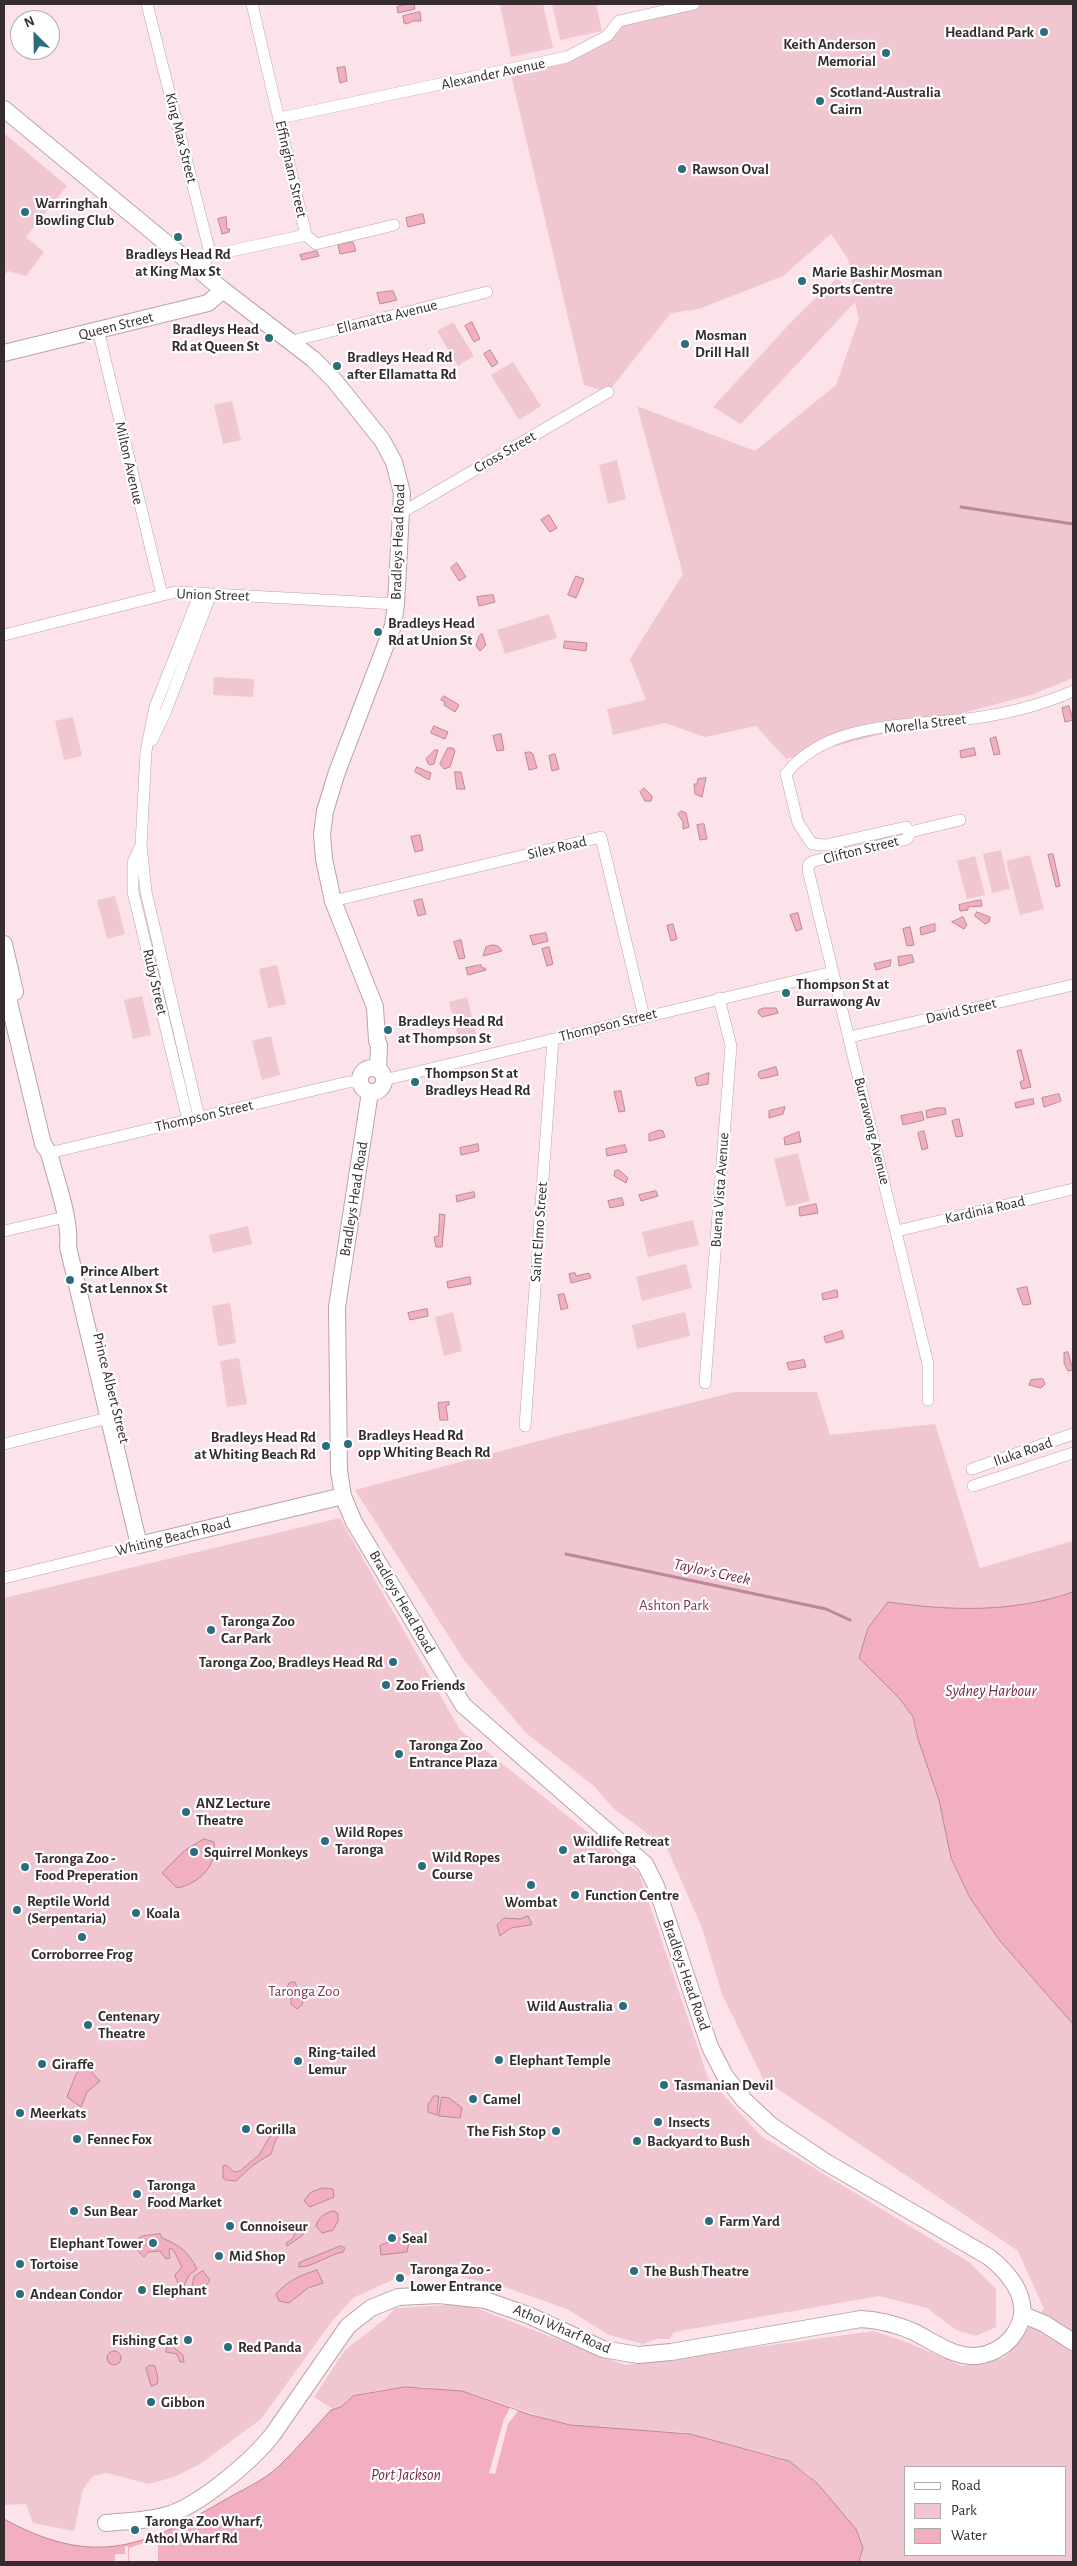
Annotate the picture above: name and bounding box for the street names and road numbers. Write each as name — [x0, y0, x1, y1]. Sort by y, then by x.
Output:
street label: Alexander Avenue — [439, 54, 547, 94]
street label: King Max Street — [161, 91, 201, 185]
street label: Effingham Street — [271, 119, 311, 219]
street label: Ellamatta Avenue — [335, 296, 439, 338]
street label: Queen Street — [77, 308, 155, 344]
street label: Milton Avenue — [111, 420, 147, 506]
street label: Cross Street — [471, 427, 539, 477]
street label: Bradleys Head Road — [387, 484, 409, 600]
street label: Union Street — [176, 585, 250, 605]
street label: Morella Street — [883, 710, 967, 738]
street label: Silex Road — [526, 832, 588, 864]
street label: Clifton Street — [821, 832, 901, 868]
street label: Ruby Street — [139, 947, 171, 1017]
street label: David Street — [924, 994, 998, 1028]
street label: Thompson Street — [557, 1004, 659, 1046]
street label: Burrawong Avenue — [850, 1075, 894, 1187]
street label: Thompson Street — [153, 1096, 255, 1136]
street label: Buena Vista Avenue — [707, 1132, 733, 1248]
street label: Bradleys Head Road — [336, 1140, 372, 1258]
street label: Saint Elmo Street — [527, 1181, 551, 1283]
street label: Kardinia Road — [943, 1192, 1027, 1228]
street label: Prince Albert Street — [89, 1331, 133, 1445]
street label: Iluka Road — [991, 1434, 1055, 1470]
street label: Whiting Beach Road — [113, 1514, 233, 1560]
street label: Bradleys Head Road — [365, 1547, 439, 1657]
street label: Bradleys Head Road — [659, 1917, 713, 2033]
street label: Athol Wharf Road — [511, 2300, 613, 2358]

